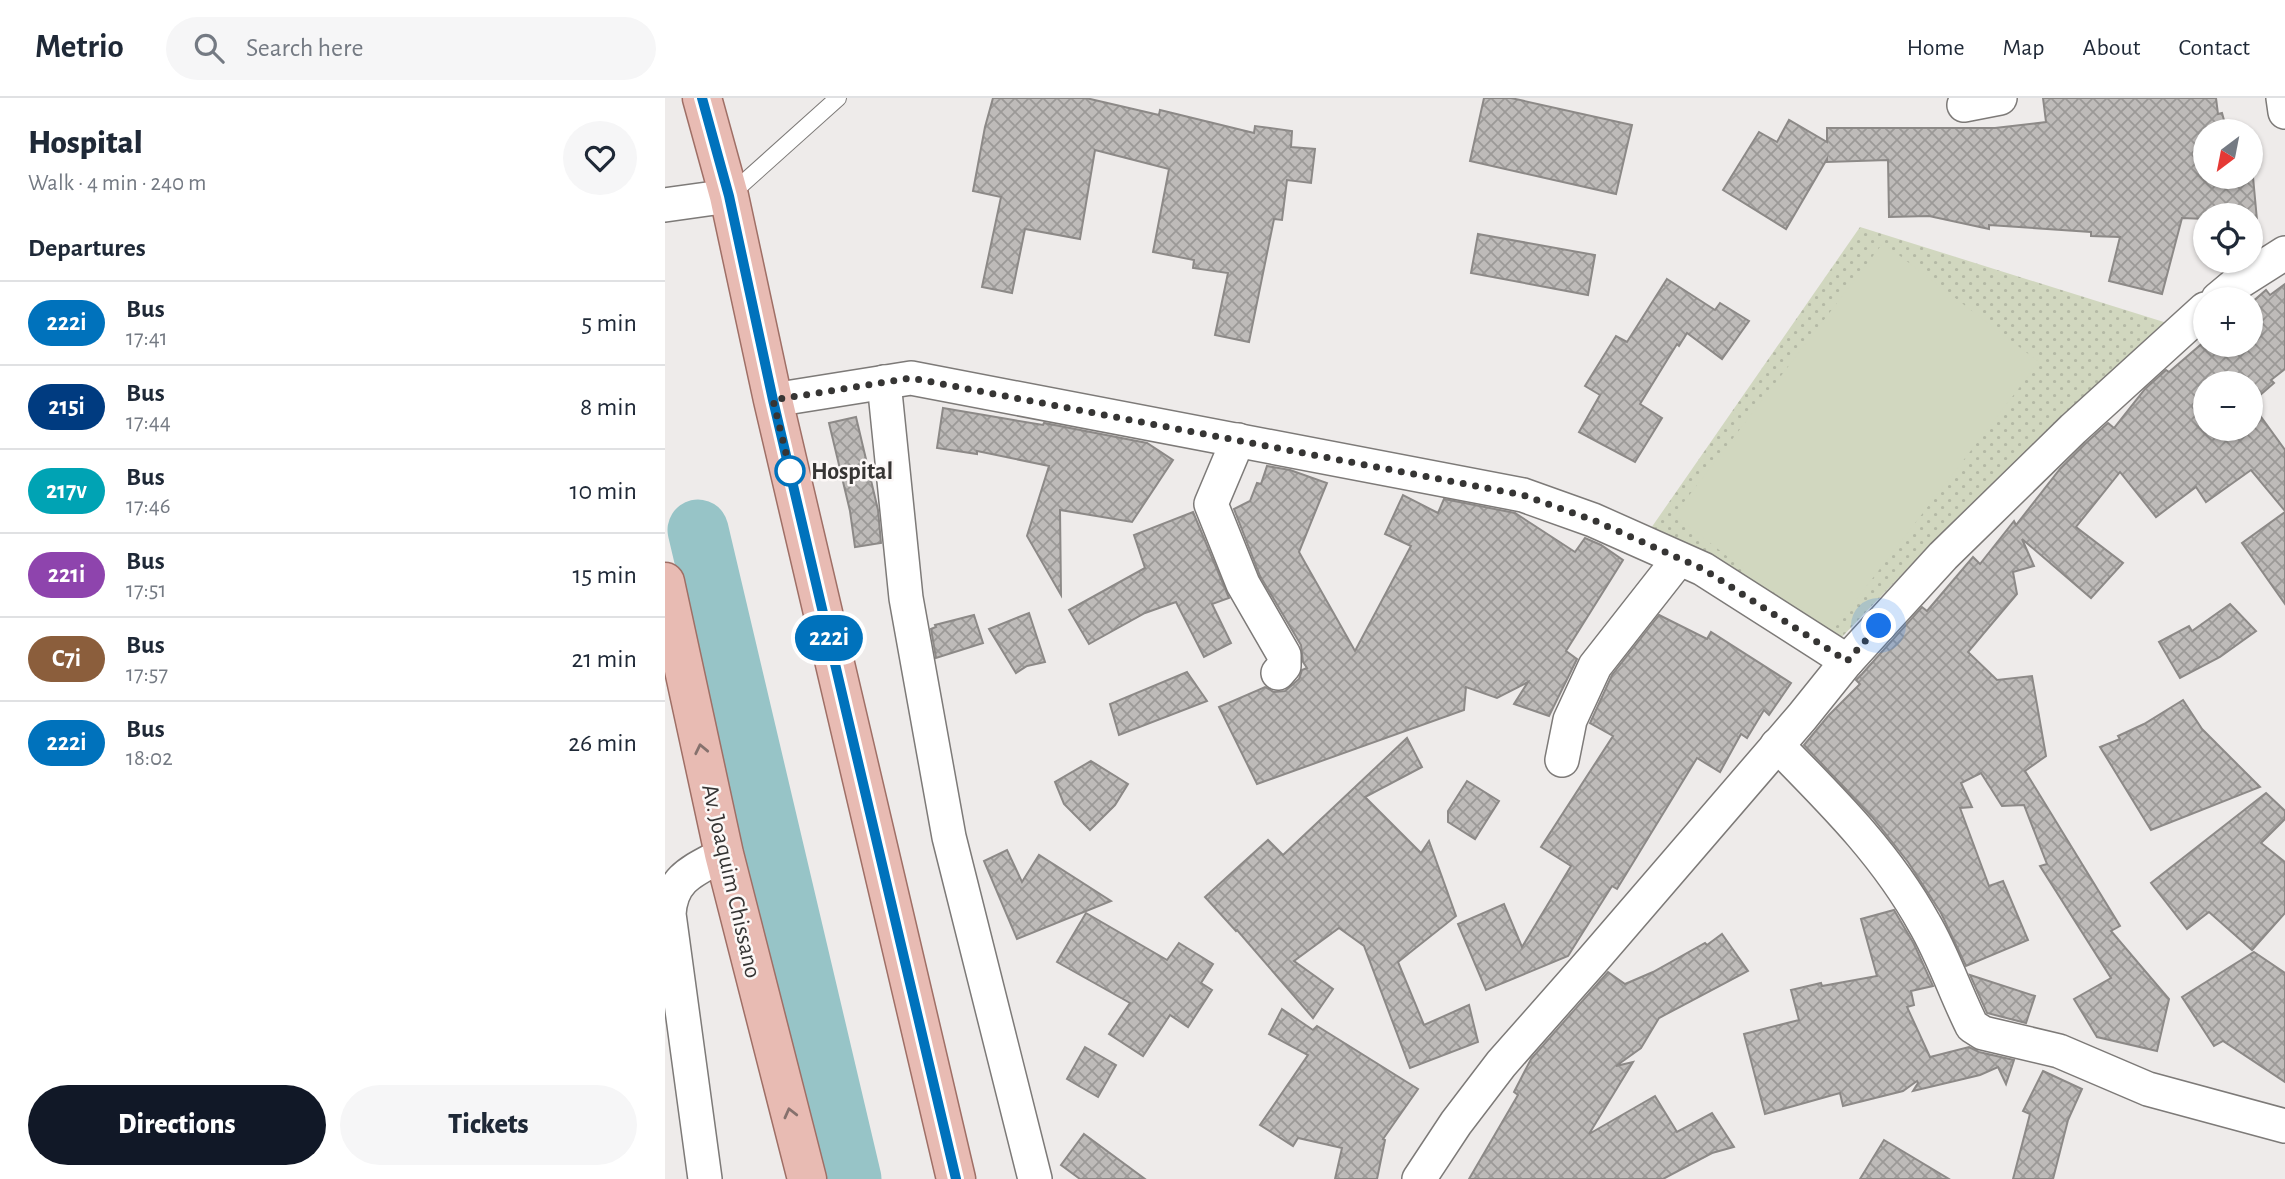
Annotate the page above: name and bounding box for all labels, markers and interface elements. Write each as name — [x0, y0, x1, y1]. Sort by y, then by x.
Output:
search box — [166, 17, 656, 80]
icon: search — [190, 29, 228, 67]
text: Metrio — [35, 31, 124, 64]
text: Search here — [246, 35, 363, 61]
text: Home — [1907, 36, 1965, 60]
text: Map — [2003, 36, 2045, 60]
text: About — [2083, 36, 2140, 60]
text: Contact — [2178, 36, 2250, 60]
north arrow — [2193, 119, 2263, 189]
map controls — [2193, 119, 2263, 441]
button: heart — [563, 121, 637, 195]
text: Hospital — [28, 127, 143, 160]
text: Walk · 4 min · 240 m — [28, 172, 206, 195]
button: locate — [2193, 203, 2263, 273]
text: Departures — [28, 235, 146, 261]
button: + — [2193, 287, 2263, 357]
text: Bus — [126, 296, 165, 322]
text: 5 min — [581, 310, 637, 336]
text: 222i — [46, 311, 87, 335]
text: 17:41 — [126, 327, 168, 350]
button: − — [2193, 371, 2263, 441]
text: Bus — [126, 380, 165, 406]
text: 8 min — [580, 394, 637, 420]
text: 215i — [48, 395, 85, 419]
text: 17:44 — [126, 411, 171, 434]
marker: Hospital — [775, 456, 805, 486]
place label: Hospital — [811, 460, 893, 484]
text: Bus — [126, 464, 165, 490]
text: 10 min — [570, 478, 637, 504]
text: 217v — [46, 479, 87, 503]
text: 17:46 — [126, 495, 171, 518]
text: Bus — [126, 548, 165, 574]
text: 15 min — [572, 562, 637, 588]
text: 221i — [48, 563, 85, 587]
text: 17:51 — [126, 579, 166, 602]
your location — [1861, 608, 1896, 643]
line badge: 222i — [780, 615, 878, 661]
text: 222i — [809, 626, 849, 650]
text: Bus — [126, 632, 165, 658]
text: 21 min — [571, 646, 637, 672]
text: C7i — [52, 647, 81, 671]
text: 17:57 — [126, 663, 168, 686]
text: Bus — [126, 716, 165, 742]
text: 26 min — [568, 730, 637, 756]
text: 222i — [46, 731, 87, 755]
one-way arrow — [695, 743, 710, 755]
text: 18:02 — [126, 747, 173, 770]
street label: Av. Joaquim Chissano — [697, 782, 765, 980]
button: Directions — [28, 1085, 326, 1165]
button: Tickets — [340, 1085, 637, 1165]
one-way arrow — [784, 1107, 798, 1119]

